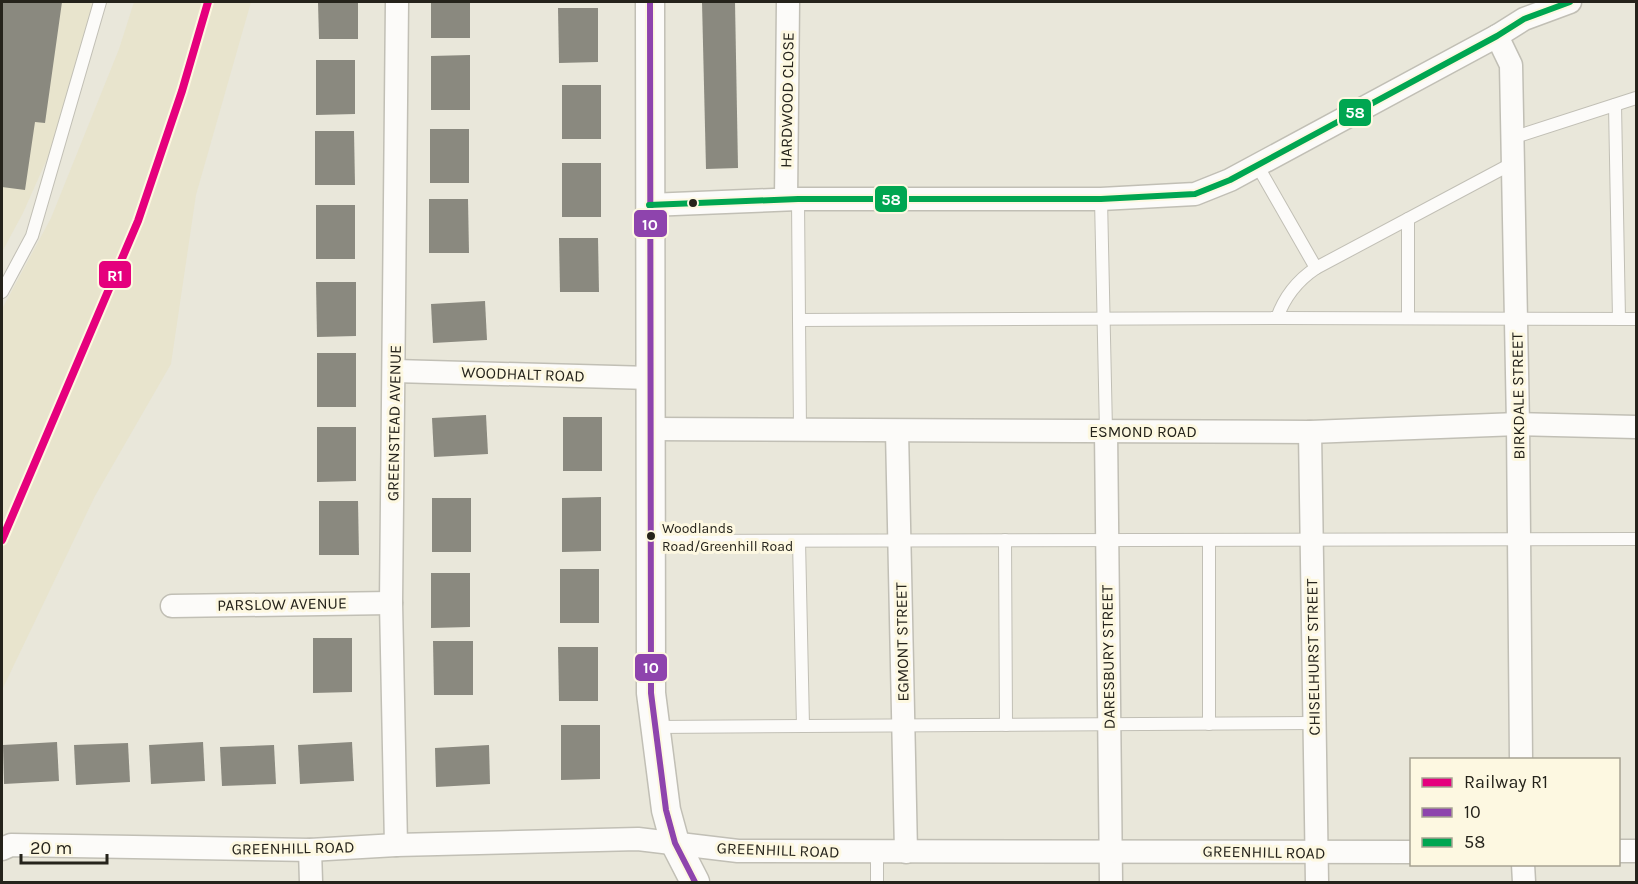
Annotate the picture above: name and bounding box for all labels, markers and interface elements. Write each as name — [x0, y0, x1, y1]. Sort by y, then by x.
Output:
street label: HARDWOOD CLOSE — [776, 32, 798, 168]
line badge: 58 — [1338, 98, 1372, 127]
text: 58 — [1345, 103, 1365, 122]
line badge: 58 — [874, 185, 908, 213]
text: 58 — [881, 190, 901, 209]
unlabelled marker — [687, 197, 699, 209]
line badge: 10 — [633, 209, 668, 238]
text: 10 — [642, 215, 658, 234]
line badge: R1 — [98, 260, 132, 289]
text: R1 — [107, 266, 123, 285]
street label: BIRKDALE STREET — [1507, 332, 1529, 460]
street label: GREENSTEAD AVENUE — [383, 345, 405, 501]
street label: WOODHALT ROAD — [461, 362, 585, 386]
street label: ESMOND ROAD — [1089, 422, 1197, 441]
place label: Woodlands Road/Greenhill Road — [662, 520, 793, 555]
marker: Woodlands Road/Greenhill Road — [645, 530, 657, 542]
street label: CHISELHURST STREET — [1302, 578, 1324, 736]
street label: EGMONT STREET — [891, 582, 913, 702]
street label: DARESBURY STREET — [1097, 585, 1119, 729]
street label: PARSLOW AVENUE — [217, 593, 347, 615]
line badge: 10 — [634, 653, 668, 682]
text: 10 — [643, 658, 659, 677]
legend — [1410, 758, 1620, 866]
text: Railway R1 — [1464, 771, 1548, 793]
text: 10 — [1464, 801, 1481, 823]
scale bar — [21, 827, 106, 865]
text: 58 — [1464, 831, 1485, 853]
text: 20 m — [30, 837, 72, 859]
street label: GREENHILL ROAD — [231, 837, 355, 859]
street label: GREENHILL ROAD — [716, 838, 840, 862]
street label: GREENHILL ROAD — [1202, 841, 1326, 863]

